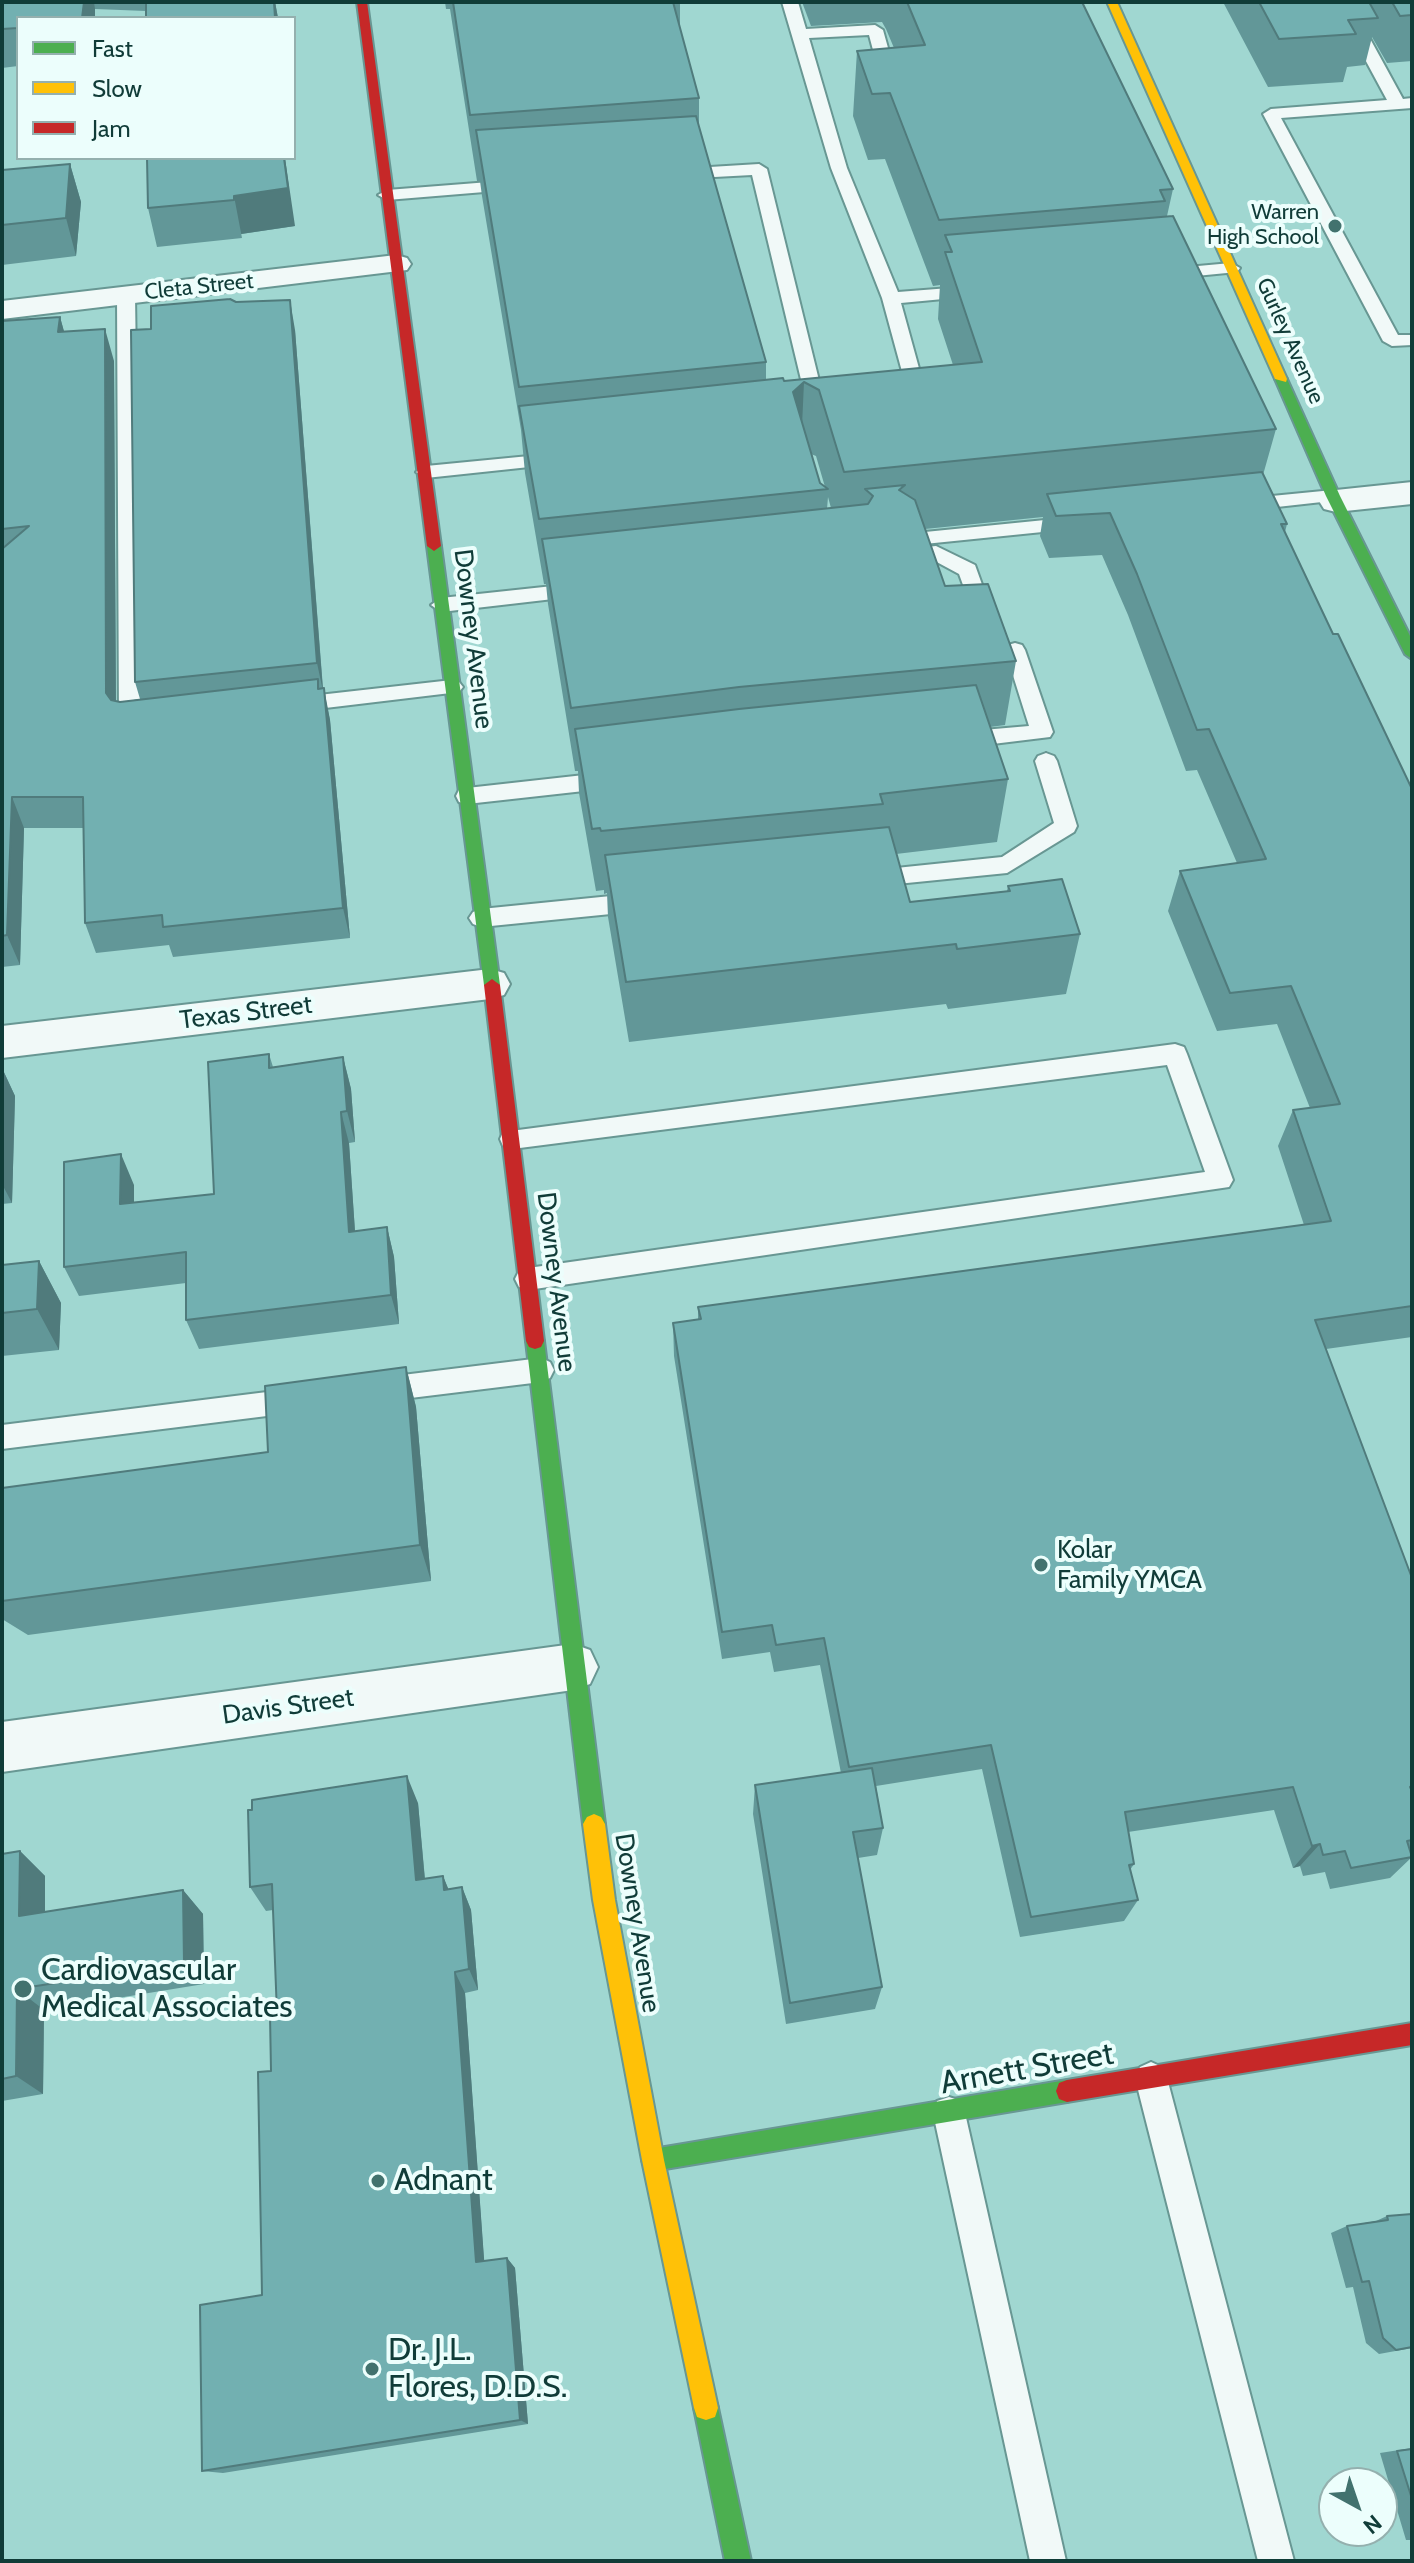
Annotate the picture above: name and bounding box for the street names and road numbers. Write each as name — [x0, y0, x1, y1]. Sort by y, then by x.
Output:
street label: Cleta Street — [143, 268, 255, 306]
street label: Gurley Avenue — [1250, 274, 1330, 408]
street label: Downey Avenue — [446, 547, 500, 731]
street label: Texas Street — [178, 989, 314, 1037]
street label: Downey Avenue — [529, 1190, 583, 1374]
street label: Davis Street — [220, 1682, 356, 1732]
street label: Downey Avenue — [607, 1831, 667, 2015]
street label: Arnett Street — [937, 2035, 1117, 2103]

